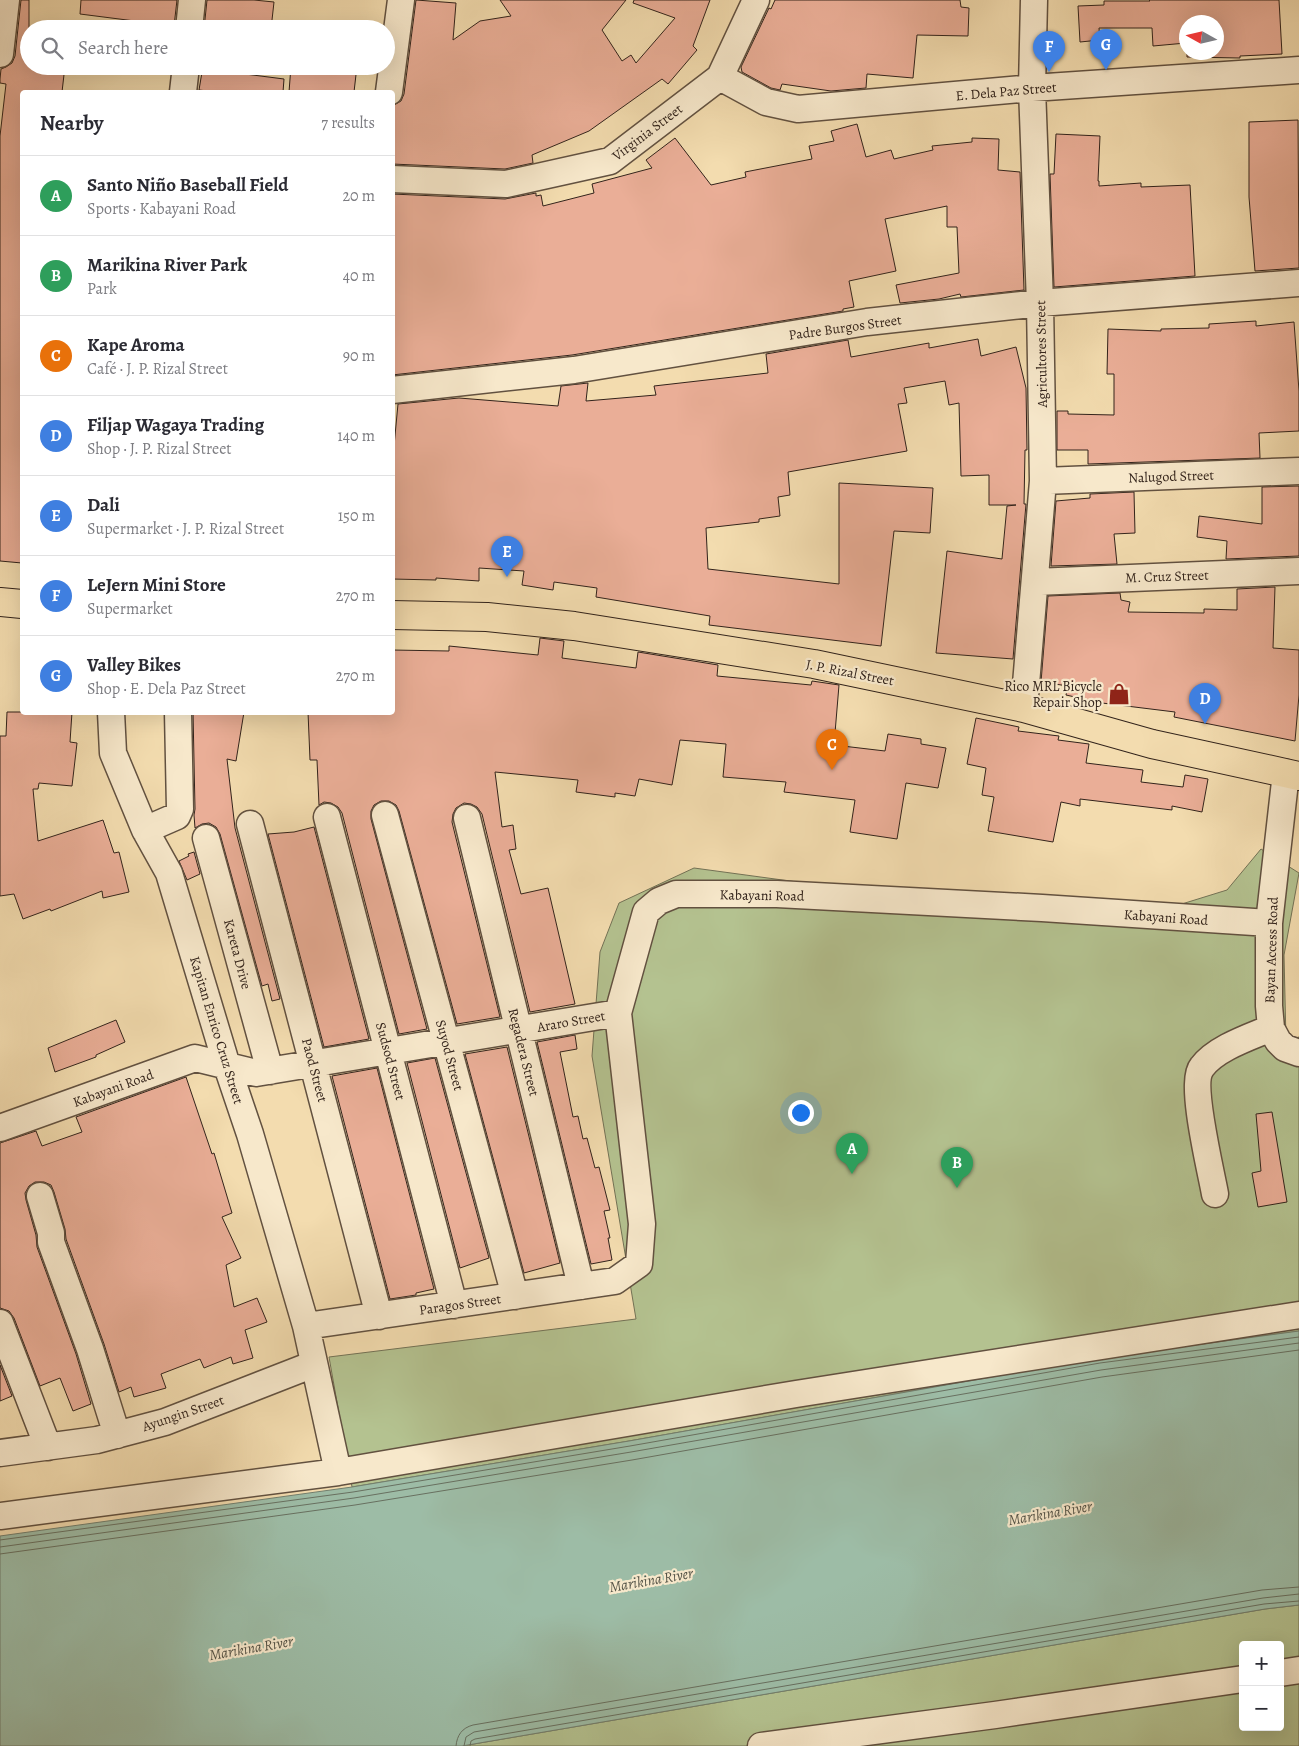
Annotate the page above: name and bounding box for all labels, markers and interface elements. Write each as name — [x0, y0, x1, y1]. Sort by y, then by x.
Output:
north arrow — [1179, 15, 1224, 60]
search box — [20, 20, 395, 75]
pin: G — [1090, 29, 1122, 70]
pin: F — [1033, 31, 1065, 72]
icon: search — [38, 34, 66, 62]
text: Search here — [78, 35, 168, 61]
street label: E. Dela Paz Street — [955, 78, 1058, 105]
street label: Virginia Street — [607, 99, 687, 166]
text: Nearby — [40, 109, 103, 137]
text: 7 results — [321, 112, 375, 134]
text: Santo Niño Baseball Field — [87, 172, 288, 198]
text: A — [51, 185, 61, 207]
text: 20 m — [342, 185, 375, 207]
text: Sports · Kabayani Road — [87, 198, 236, 220]
text: Marikina River Park — [87, 252, 247, 278]
text: B — [51, 265, 61, 287]
text: 40 m — [343, 265, 375, 287]
text: Park — [87, 278, 117, 300]
street label: Agricultores Street — [1031, 300, 1052, 409]
street label: Padre Burgos Street — [787, 310, 903, 345]
text: Kape Aroma — [87, 332, 185, 358]
text: C — [51, 345, 61, 367]
text: 90 m — [343, 345, 375, 367]
text: Café · J. P. Rizal Street — [87, 358, 228, 380]
text: Filjap Wagaya Trading — [87, 412, 264, 438]
text: D — [50, 425, 62, 447]
text: 140 m — [337, 425, 375, 447]
text: Shop · J. P. Rizal Street — [87, 438, 232, 460]
street label: Nalugod Street — [1128, 465, 1215, 487]
text: Dali — [87, 492, 120, 518]
text: E — [51, 505, 61, 527]
text: 150 m — [338, 505, 375, 527]
text: Supermarket · J. P. Rizal Street — [87, 518, 284, 540]
pin: E — [491, 536, 523, 577]
street label: M. Cruz Street — [1125, 566, 1210, 587]
text: LeJern Mini Store — [87, 572, 226, 598]
text: F — [52, 585, 60, 607]
text: 270 m — [336, 585, 375, 607]
text: Supermarket — [87, 598, 173, 620]
text: Valley Bikes — [87, 652, 181, 678]
street label: J. P. Rizal Street — [804, 655, 896, 690]
text: G — [51, 665, 61, 687]
text: 270 m — [336, 665, 375, 687]
place label: Rico MRL Bicycle Repair Shop — [1004, 677, 1102, 712]
text: Shop · E. Dela Paz Street — [87, 678, 246, 700]
shop icon: Rico MRL Bicycle Repair Shop — [1106, 681, 1132, 707]
pin: D — [1189, 683, 1221, 724]
pin: C — [816, 729, 848, 770]
street label: Kabayani Road — [720, 885, 805, 906]
street label: Bayan Access Road — [1260, 896, 1283, 1004]
street label: Kabayani Road — [1123, 905, 1209, 930]
street label: Kareta Drive — [219, 917, 256, 991]
street label: Kapitan Enrico Cruz Street — [185, 954, 248, 1107]
street label: Regadera Street — [503, 1006, 544, 1099]
street label: Araro Street — [534, 1006, 607, 1037]
street label: Suyod Street — [431, 1018, 468, 1093]
street label: Sudsod Street — [371, 1020, 410, 1103]
street label: Paod Street — [297, 1036, 332, 1105]
street label: Kabayani Road — [70, 1065, 157, 1112]
your location — [788, 1100, 814, 1126]
pin: A — [836, 1133, 868, 1174]
pin: B — [941, 1147, 973, 1188]
street label: Paragos Street — [418, 1289, 503, 1320]
street label: Ayungin Street — [139, 1390, 227, 1437]
water label: Marikina River — [1007, 1496, 1094, 1530]
water label: Marikina River — [608, 1563, 695, 1597]
water label: Marikina River — [208, 1631, 295, 1665]
map controls — [1239, 1641, 1284, 1731]
button: + — [1239, 1641, 1284, 1686]
button: − — [1239, 1686, 1284, 1731]

